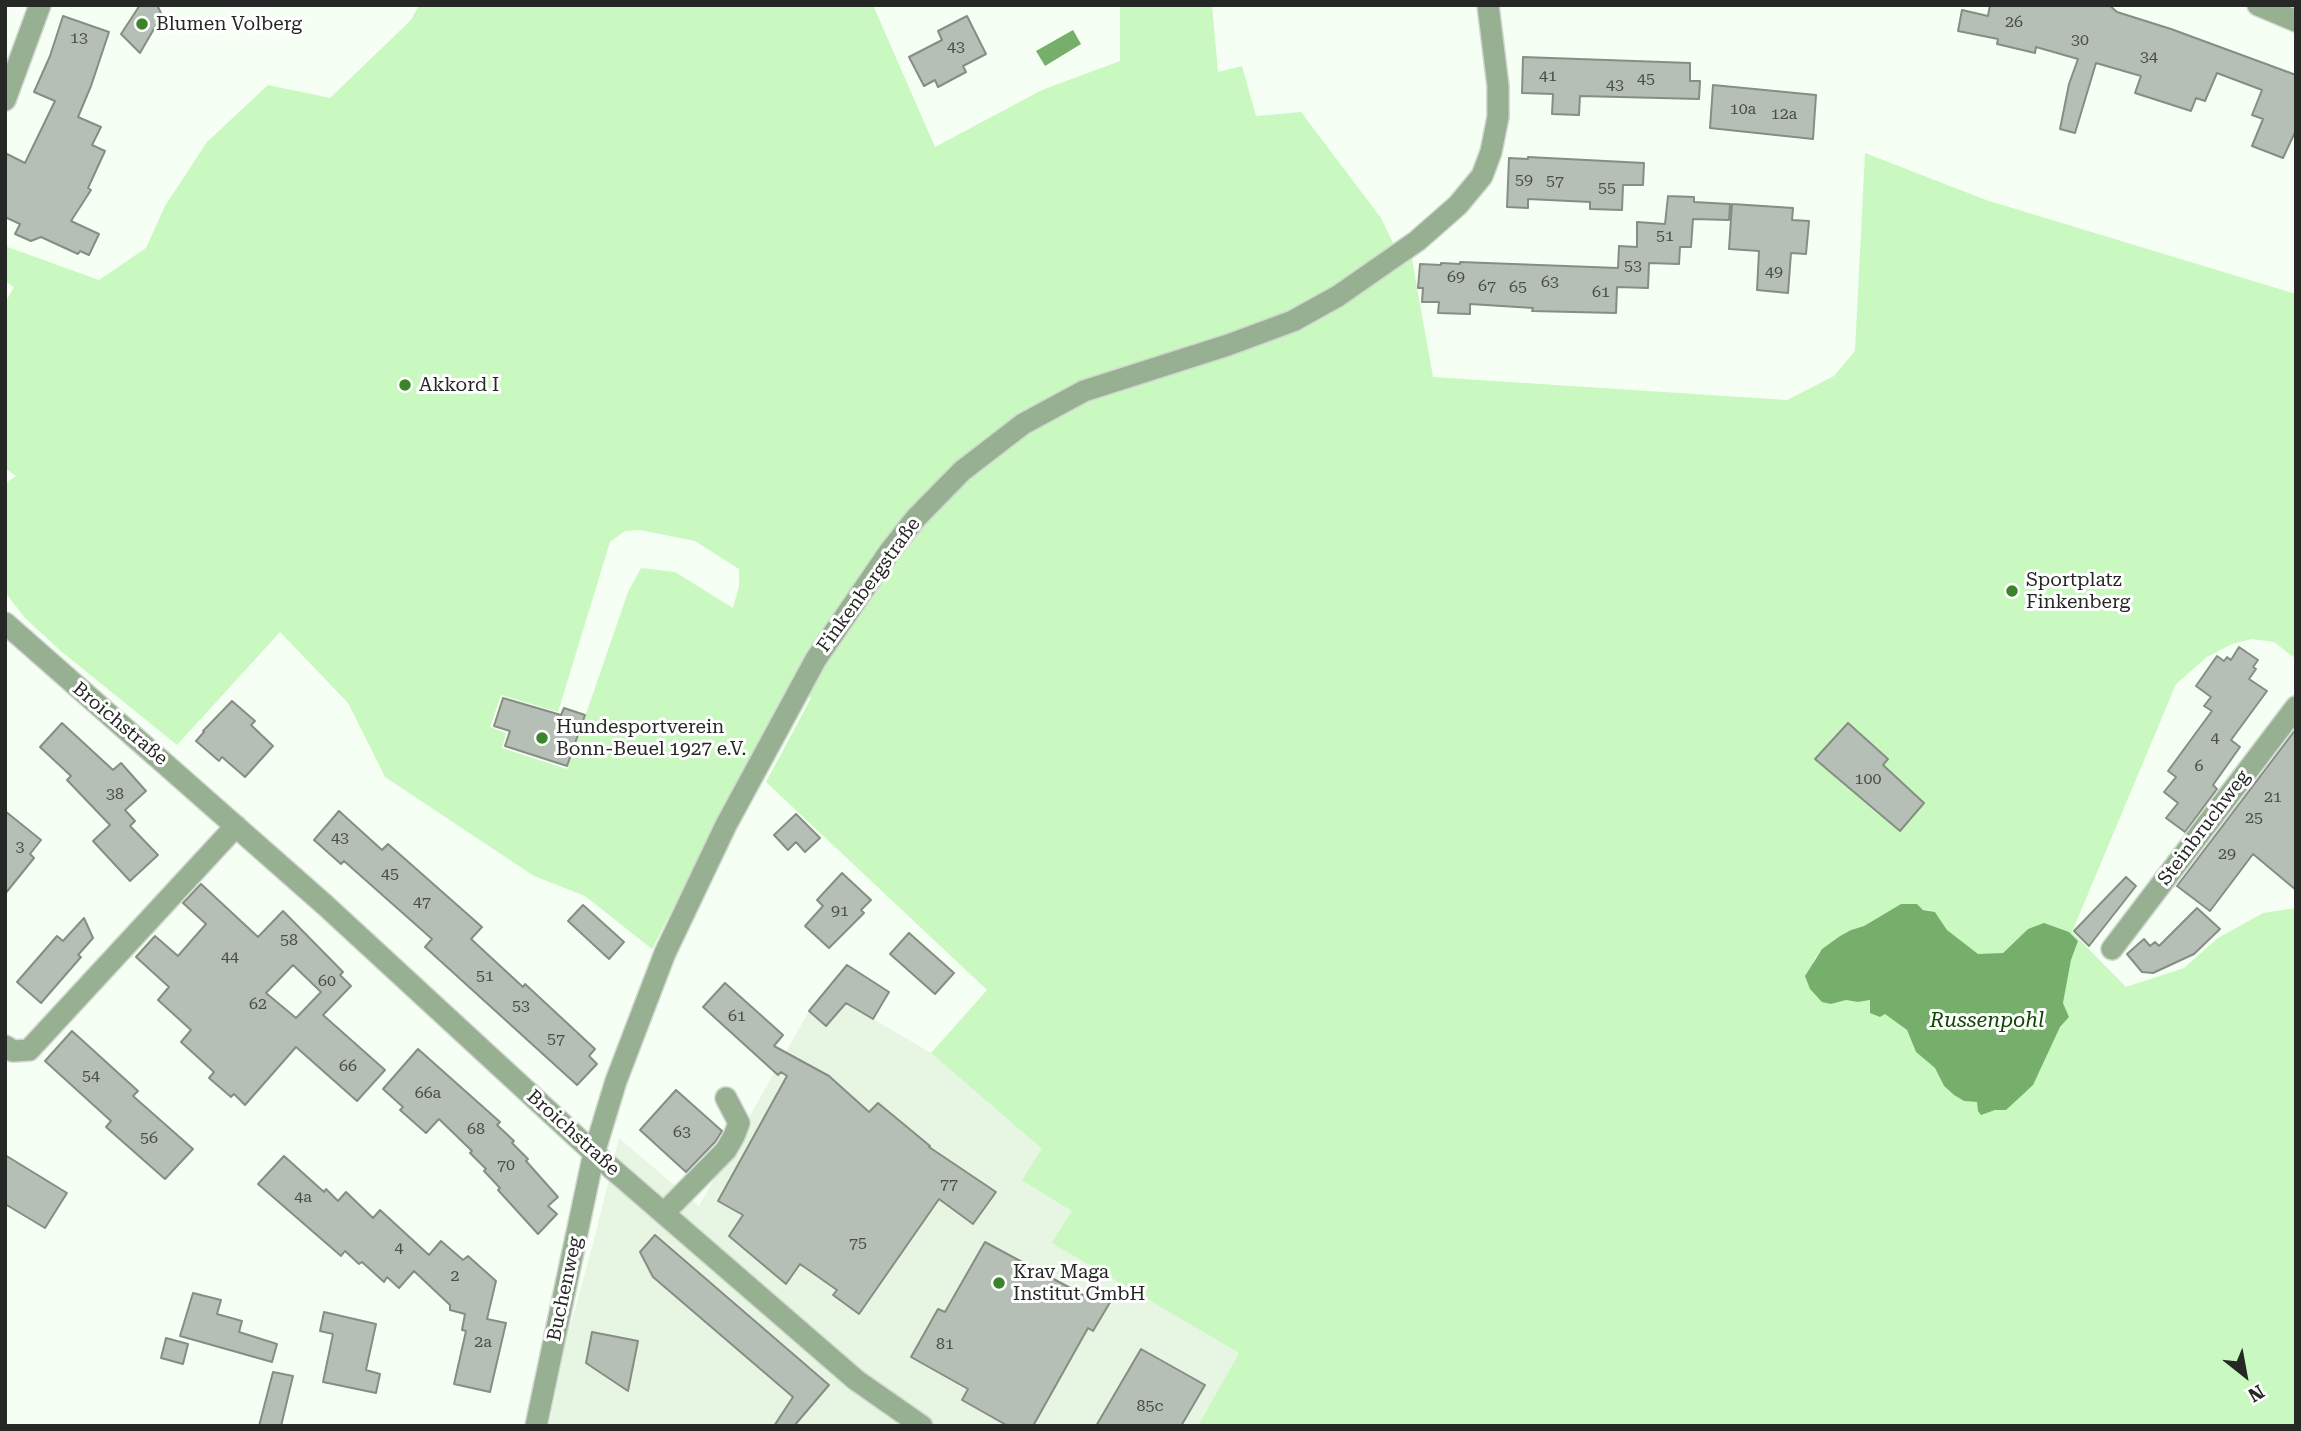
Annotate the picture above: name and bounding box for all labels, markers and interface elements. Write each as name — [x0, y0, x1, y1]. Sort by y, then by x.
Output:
house number: 26 — [2005, 12, 2023, 32]
place label: Blumen Volberg — [156, 13, 302, 35]
marker: Blumen Volberg — [134, 16, 150, 32]
house number: 13 — [70, 28, 88, 48]
house number: 30 — [2071, 30, 2089, 50]
house number: 43 — [947, 37, 965, 57]
house number: 34 — [2140, 47, 2158, 67]
house number: 41 — [1539, 66, 1557, 86]
house number: 45 — [1637, 69, 1655, 89]
house number: 43 — [1606, 75, 1624, 95]
house number: 10a — [1730, 99, 1756, 119]
house number: 12a — [1771, 104, 1797, 124]
house number: 59 — [1515, 170, 1533, 190]
house number: 57 — [1546, 171, 1564, 191]
house number: 55 — [1598, 178, 1616, 198]
house number: 51 — [1656, 226, 1674, 246]
house number: 53 — [1624, 256, 1642, 276]
house number: 49 — [1765, 262, 1783, 282]
house number: 69 — [1447, 267, 1465, 287]
house number: 63 — [1541, 272, 1559, 292]
house number: 67 — [1478, 276, 1496, 296]
house number: 65 — [1509, 277, 1527, 297]
house number: 61 — [1592, 282, 1610, 302]
place label: Akkord I — [419, 374, 499, 396]
marker: Akkord I — [397, 377, 413, 393]
street label: Finkenbergstraße — [813, 513, 925, 657]
place label: Sportplatz Finkenberg — [2026, 569, 2130, 613]
marker: Sportplatz Finkenberg — [2004, 583, 2020, 599]
street label: Broichstraße — [68, 678, 172, 770]
place label: Hundesportverein Bonn-Beuel 1927 e.V. — [556, 716, 746, 760]
house number: 4 — [2211, 728, 2219, 748]
marker: Hundesportverein Bonn-Beuel 1927 e.V. — [534, 730, 550, 746]
house number: 6 — [2195, 756, 2203, 776]
street label: Steinbruchweg — [2153, 766, 2255, 890]
house number: 100 — [1855, 769, 1881, 789]
house number: 38 — [106, 784, 124, 804]
house number: 21 — [2264, 787, 2282, 807]
house number: 25 — [2245, 808, 2263, 828]
house number: 43 — [331, 828, 349, 848]
house number: 3 — [16, 837, 24, 857]
house number: 29 — [2218, 844, 2236, 864]
house number: 45 — [381, 864, 399, 884]
house number: 47 — [413, 892, 431, 912]
house number: 91 — [831, 901, 849, 921]
house number: 58 — [280, 930, 298, 950]
house number: 44 — [221, 947, 239, 967]
house number: 51 — [476, 966, 494, 986]
house number: 60 — [318, 971, 336, 991]
house number: 62 — [249, 994, 267, 1014]
house number: 53 — [512, 996, 530, 1016]
house number: 61 — [728, 1006, 746, 1026]
water label: Russenpohl — [1930, 1008, 2044, 1034]
house number: 57 — [547, 1029, 565, 1049]
house number: 66 — [339, 1056, 357, 1076]
house number: 54 — [82, 1066, 100, 1086]
house number: 66a — [415, 1083, 441, 1103]
street label: Broichstraße — [522, 1085, 624, 1181]
house number: 68 — [467, 1119, 485, 1139]
house number: 63 — [673, 1122, 691, 1142]
house number: 56 — [140, 1128, 158, 1148]
house number: 70 — [497, 1155, 515, 1175]
house number: 77 — [940, 1174, 958, 1194]
house number: 4a — [294, 1187, 312, 1207]
house number: 75 — [849, 1233, 867, 1253]
street label: Buchenweg — [543, 1235, 587, 1343]
house number: 4 — [395, 1238, 403, 1258]
place label: Krav Maga Institut GmbH — [1013, 1261, 1145, 1305]
house number: 2 — [451, 1266, 459, 1286]
marker: Krav Maga Institut GmbH — [991, 1275, 1007, 1291]
house number: 2a — [474, 1332, 492, 1352]
house number: 81 — [936, 1334, 954, 1354]
north arrow — [2210, 1340, 2280, 1410]
text: N — [2244, 1380, 2268, 1407]
house number: 85c — [1137, 1396, 1163, 1416]

